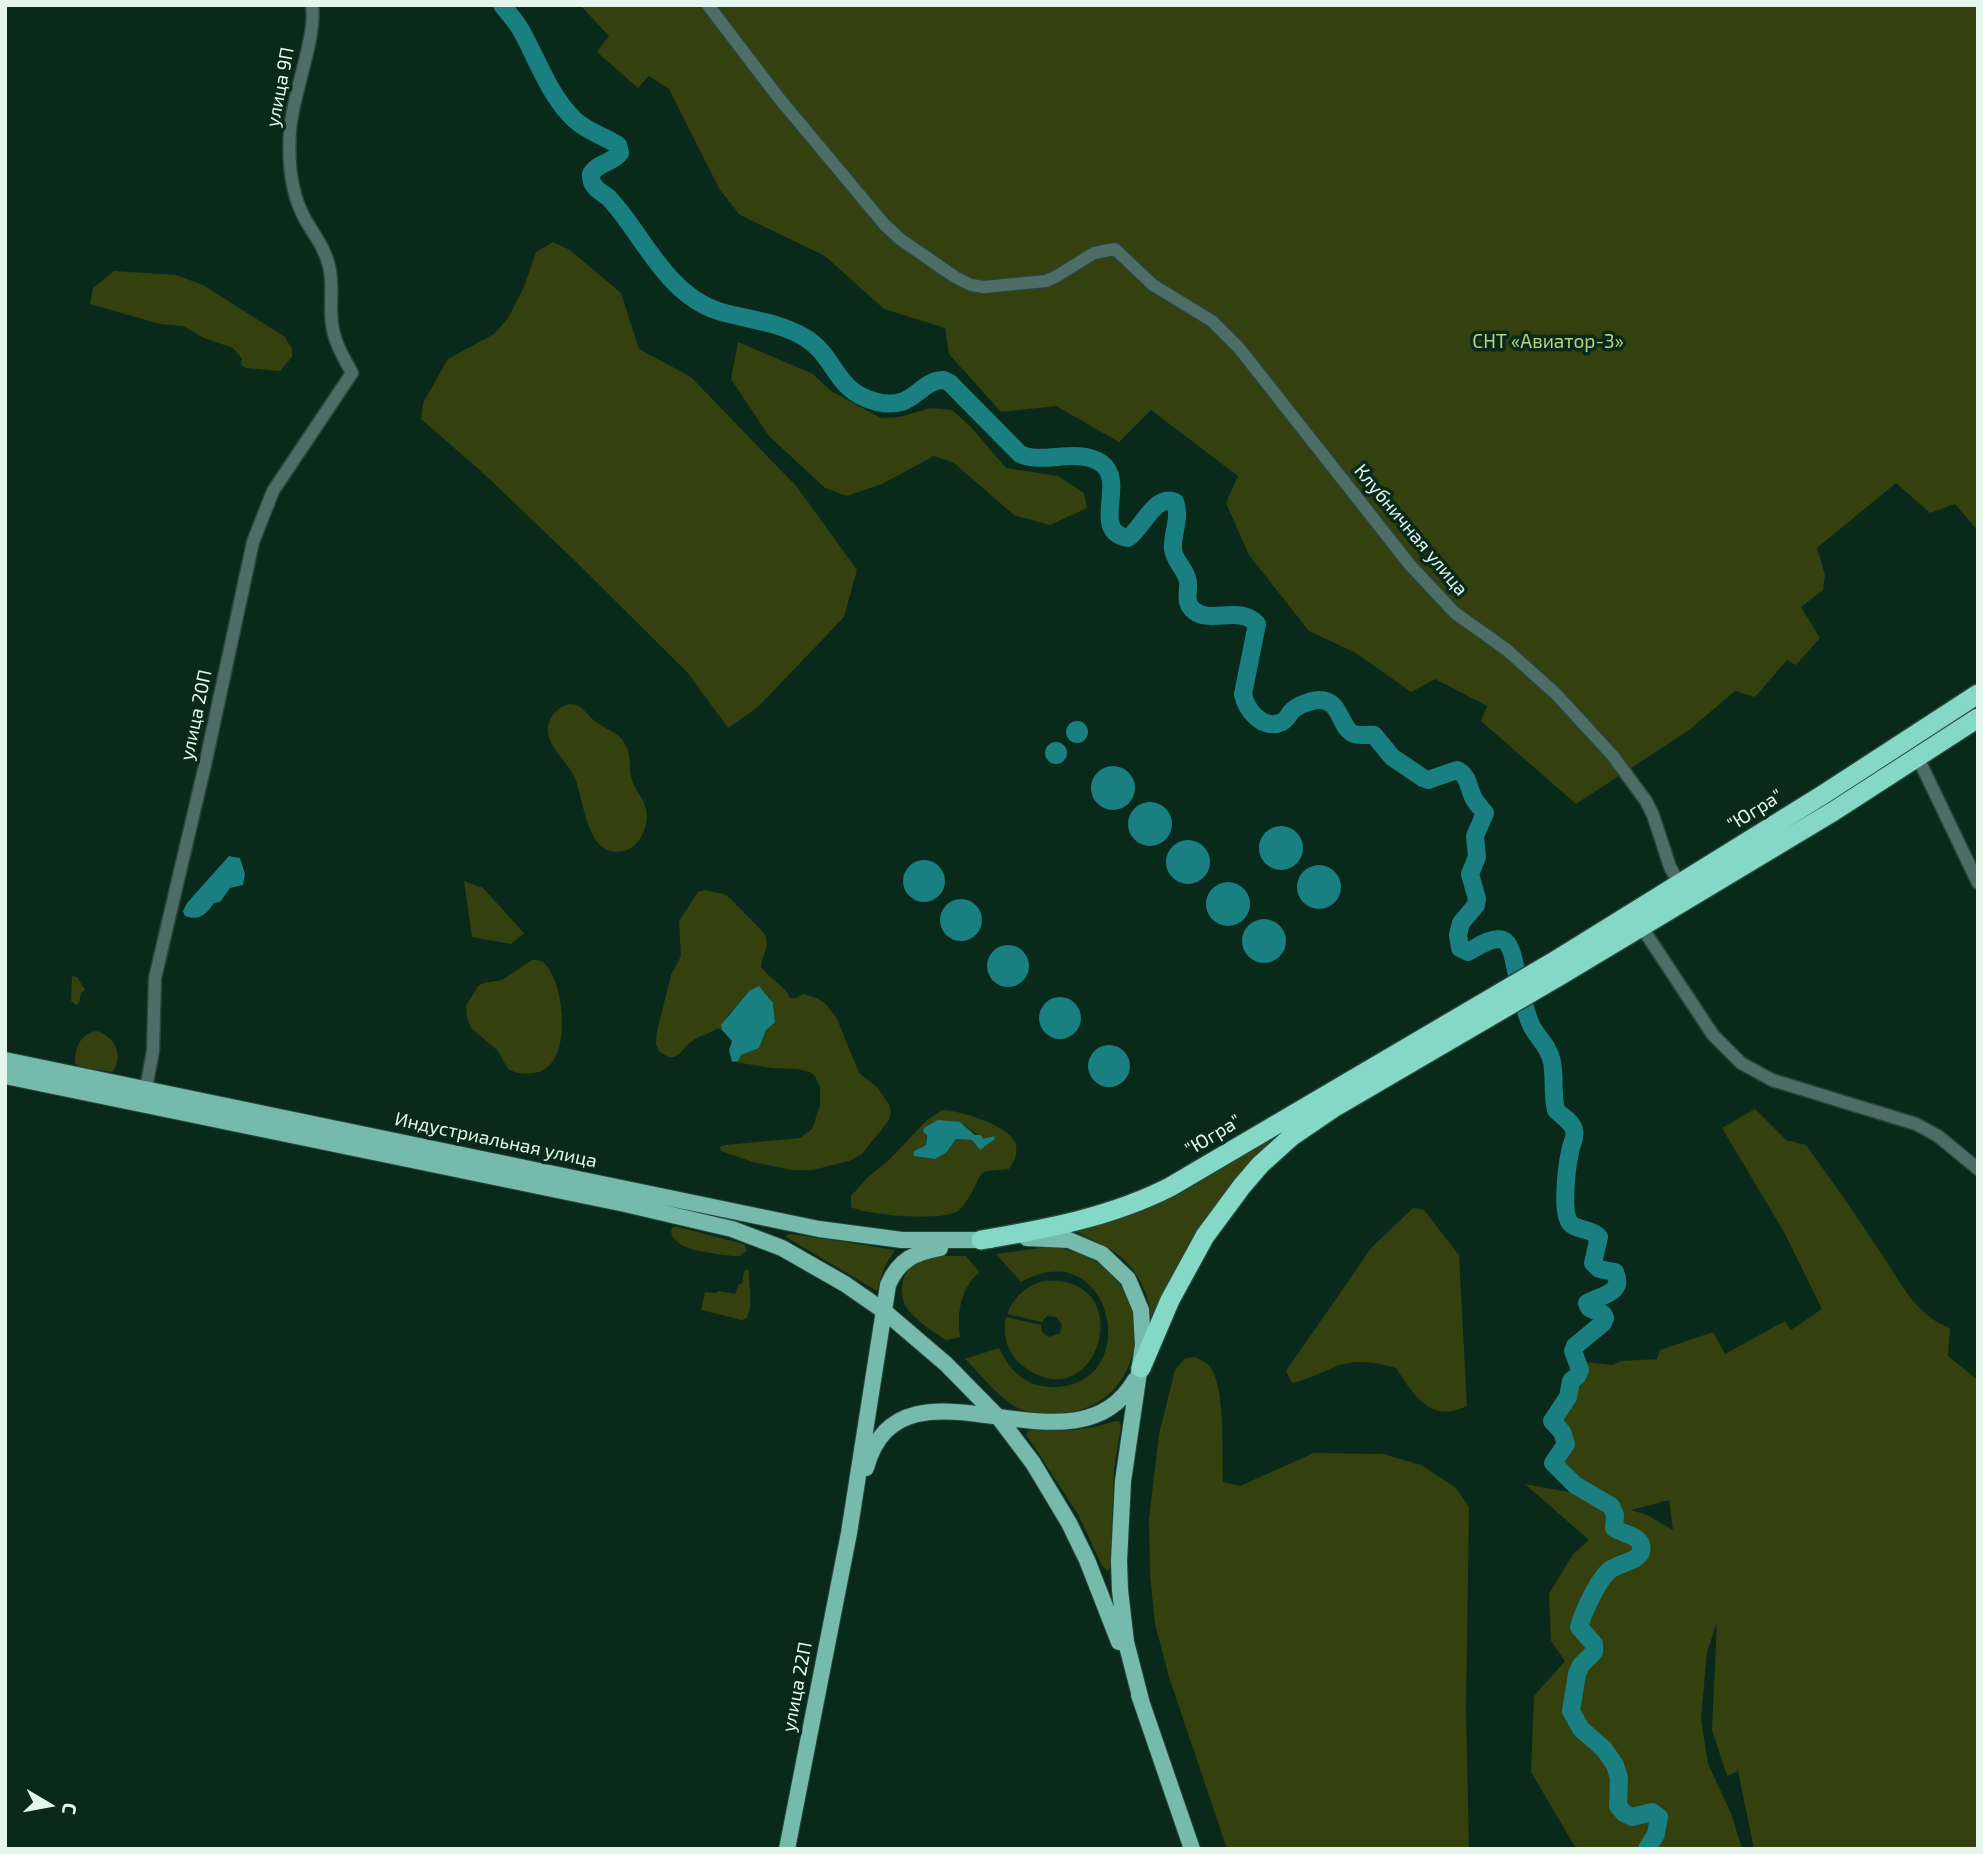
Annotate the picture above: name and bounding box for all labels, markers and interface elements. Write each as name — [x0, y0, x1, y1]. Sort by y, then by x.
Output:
street label: улица 9П — [261, 45, 299, 129]
park label: СНТ «Авиатор-3» — [1472, 331, 1624, 353]
street label: Клубничная улица — [1349, 460, 1473, 600]
street label: улица 20П — [175, 668, 217, 762]
street label: "Югра" — [1723, 784, 1787, 836]
street label: Индустриальная улица — [393, 1107, 599, 1173]
street label: "Югра" — [1181, 1109, 1245, 1161]
street label: улица 22П — [777, 1640, 817, 1734]
north arrow — [14, 1770, 84, 1840]
text: С — [58, 1801, 82, 1816]

